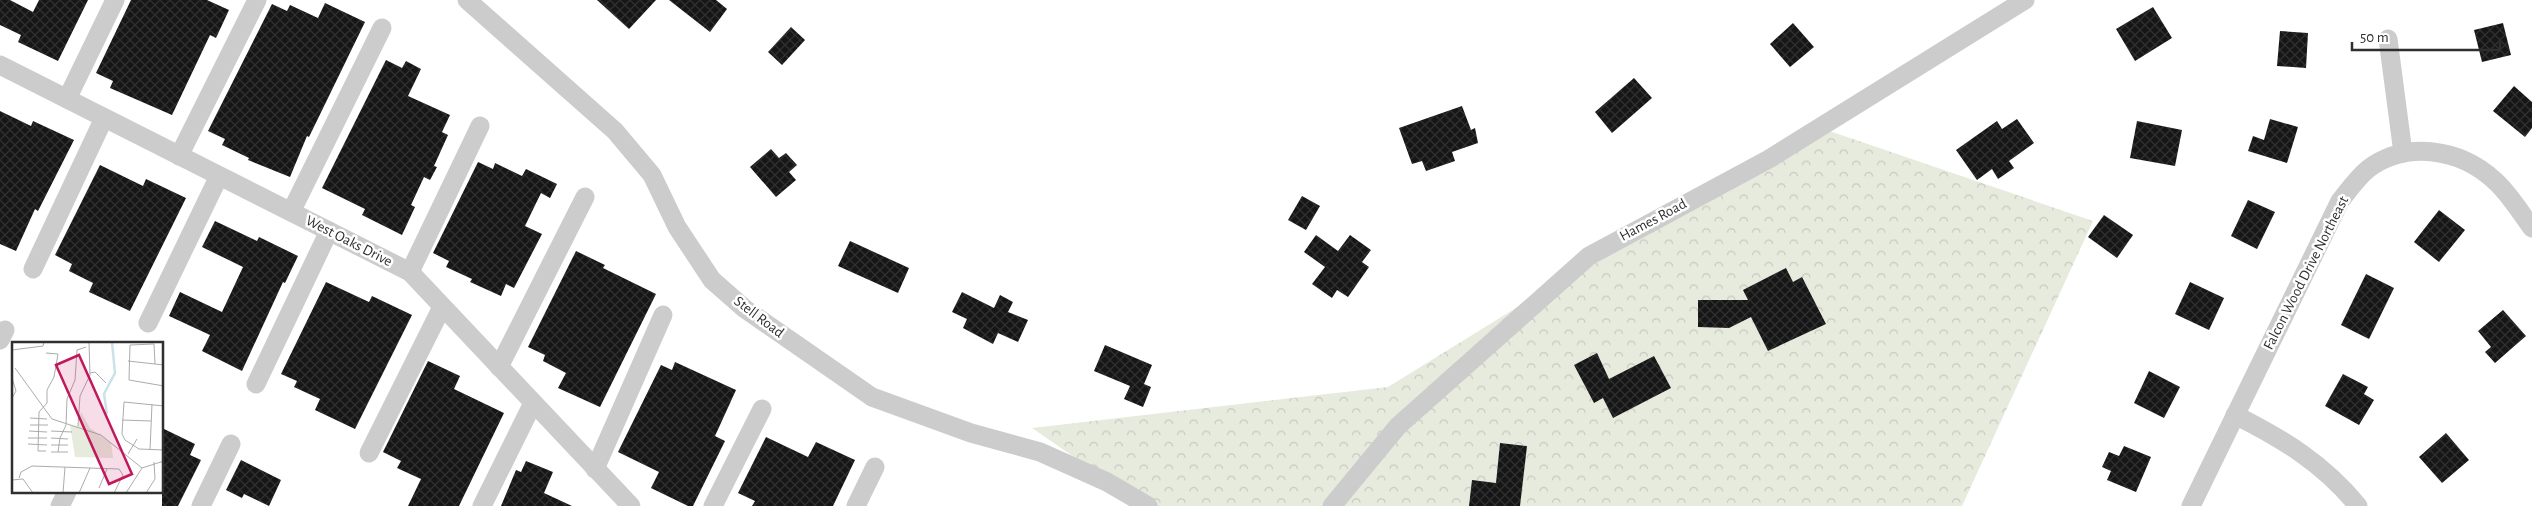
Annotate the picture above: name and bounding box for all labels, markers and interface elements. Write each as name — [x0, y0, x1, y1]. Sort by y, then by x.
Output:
scale bar — [2352, 20, 2500, 52]
text: 50 m — [2360, 30, 2389, 45]
street label: Falcon Wood Drive Northeast — [2261, 194, 2351, 352]
street label: Hames Road — [1617, 196, 1689, 244]
street label: West Oaks Drive — [303, 213, 395, 269]
street label: Stell Road — [731, 293, 787, 341]
inset map — [12, 342, 164, 494]

